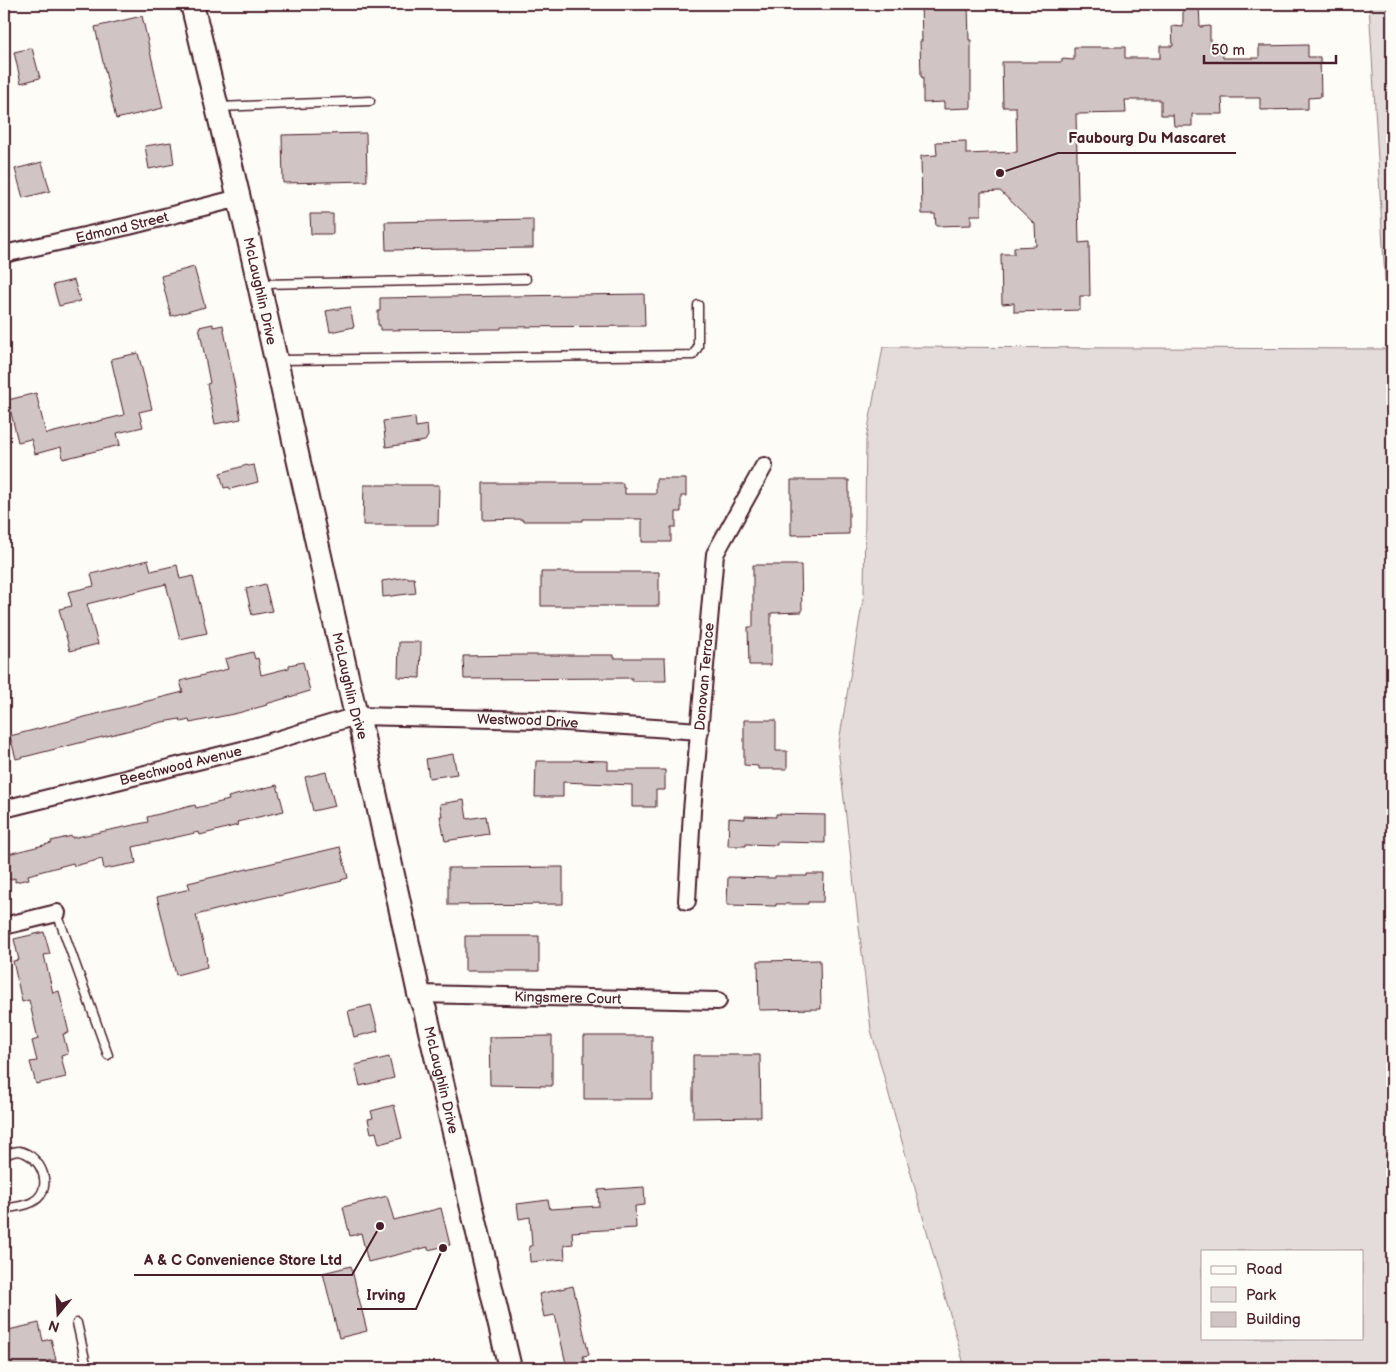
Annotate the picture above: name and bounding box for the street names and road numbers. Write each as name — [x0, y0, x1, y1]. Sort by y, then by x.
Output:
street label: Edmond Street — [74, 208, 171, 247]
street label: McLaughlin Drive — [240, 236, 280, 346]
street label: Donovan Terrace — [691, 622, 718, 731]
street label: McLaughlin Drive — [328, 631, 371, 741]
street label: Westwood Drive — [477, 711, 579, 732]
street label: Beechwood Avenue — [118, 742, 244, 789]
street label: Kingsmere Court — [514, 988, 622, 1008]
street label: McLaughlin Drive — [420, 1025, 462, 1136]

